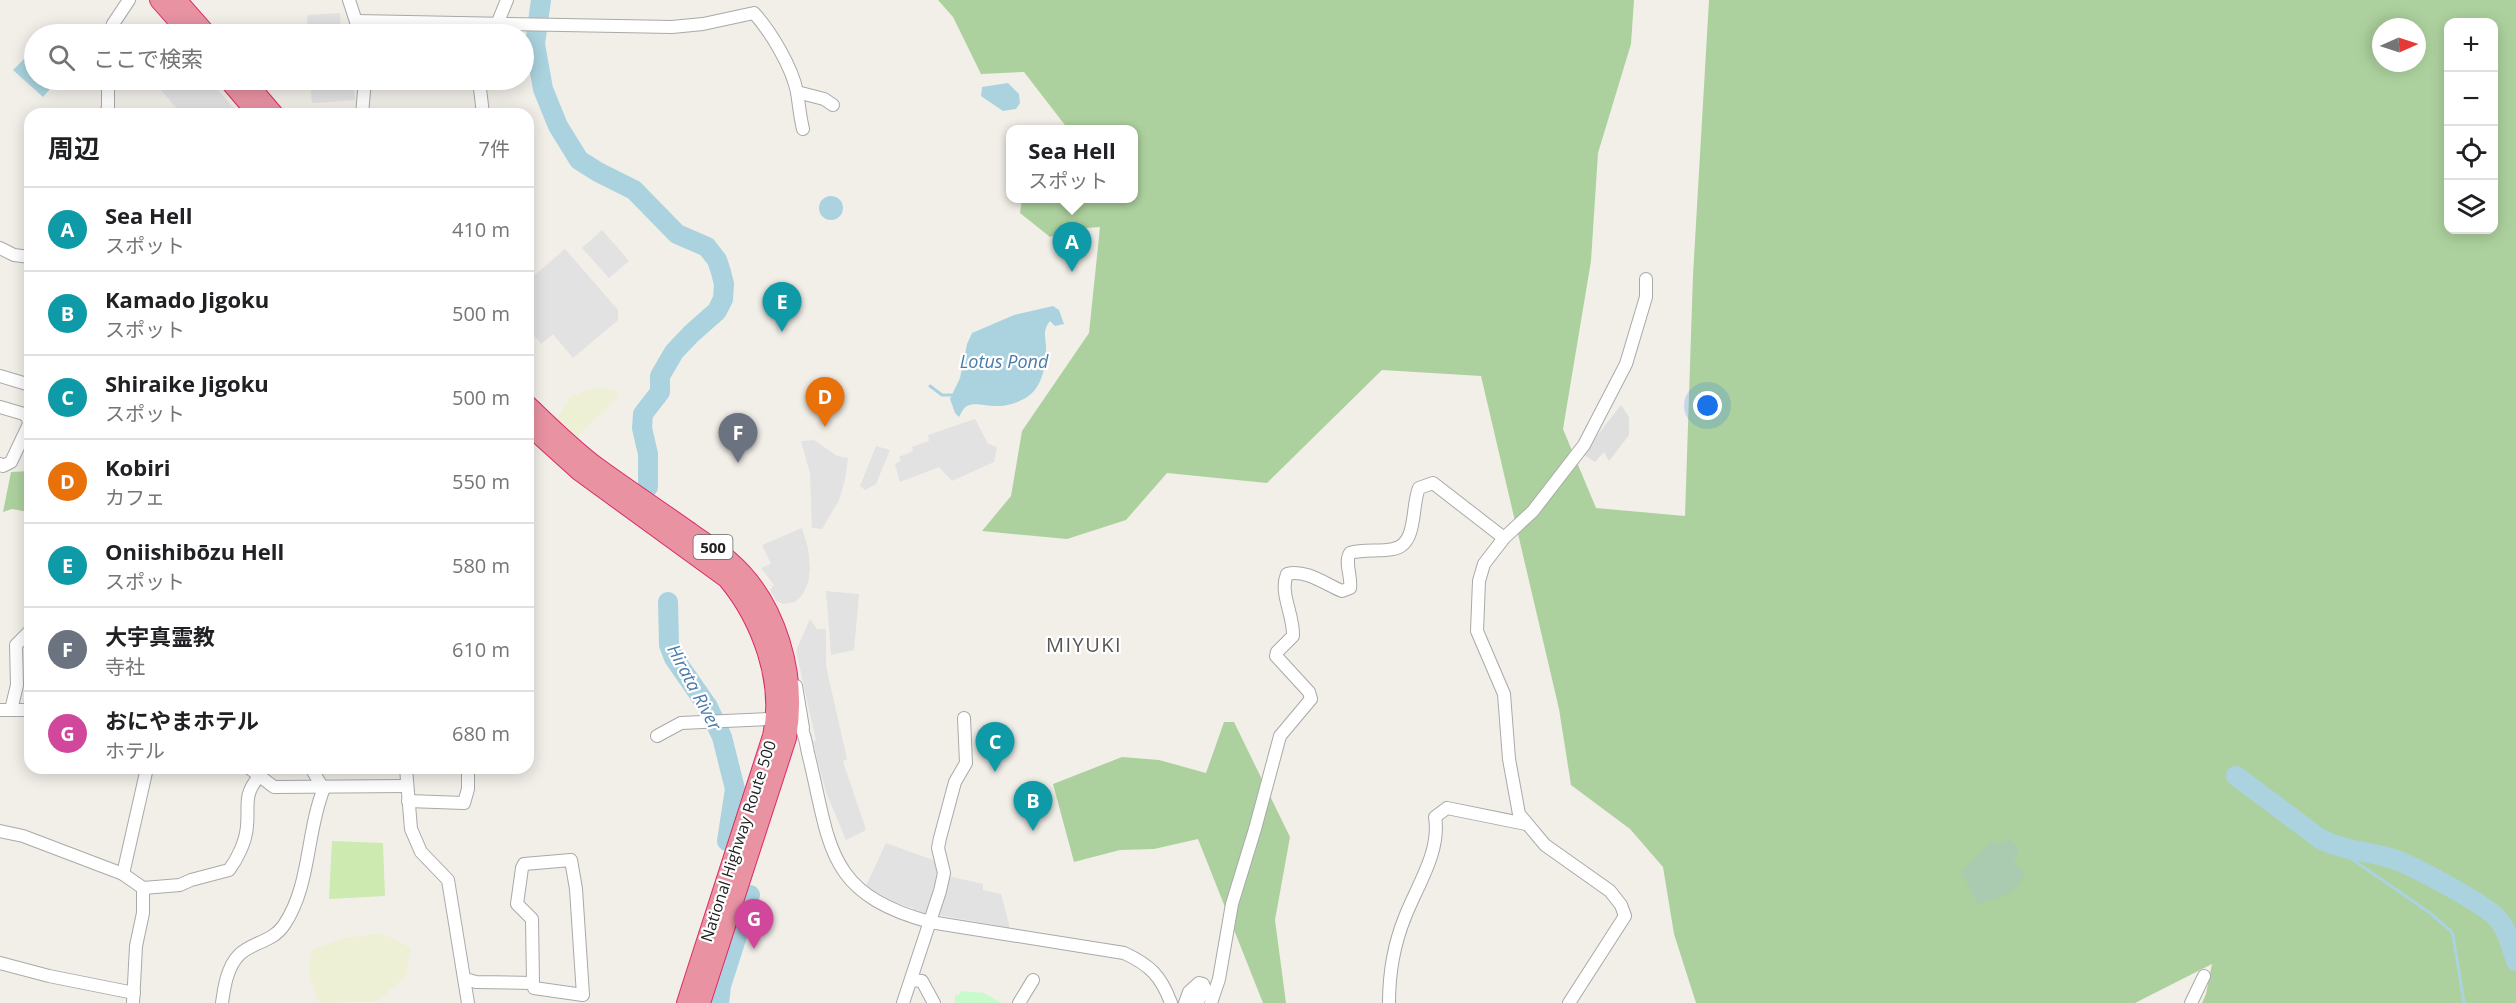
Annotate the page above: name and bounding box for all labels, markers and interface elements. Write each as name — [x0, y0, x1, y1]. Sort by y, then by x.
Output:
north arrow — [2372, 18, 2426, 72]
map controls — [2444, 18, 2498, 234]
button: + — [2444, 18, 2498, 72]
search box — [24, 24, 534, 90]
icon: search — [45, 41, 78, 74]
text: ここで検索 — [93, 43, 203, 73]
button: − — [2444, 72, 2498, 126]
popup — [1006, 125, 1138, 203]
button: locate — [2444, 126, 2498, 180]
text: 周辺 — [48, 130, 100, 166]
text: 7件 — [479, 135, 510, 162]
text: Sea Hell — [1028, 135, 1116, 165]
text: スポット — [1028, 167, 1108, 194]
button: layers — [2444, 180, 2498, 234]
text: Sea Hell — [105, 200, 192, 230]
text: A — [61, 216, 74, 243]
text: 410 m — [452, 216, 510, 243]
pin: A — [1052, 222, 1092, 272]
text: スポット — [105, 232, 185, 259]
pin: E — [762, 282, 802, 332]
text: Kamado Jigoku — [105, 284, 269, 314]
text: B — [61, 300, 74, 327]
text: 500 m — [452, 300, 510, 327]
text: スポット — [105, 316, 185, 343]
water label: Lotus Pond — [960, 349, 1049, 373]
text: Shiraike Jigoku — [105, 368, 269, 398]
pin: D — [806, 378, 844, 427]
text: C — [61, 384, 74, 411]
text: 500 m — [452, 384, 510, 411]
your location — [1693, 391, 1722, 420]
text: スポット — [105, 400, 185, 427]
pin: F — [718, 414, 758, 463]
text: Kobiri — [105, 452, 171, 482]
text: D — [60, 468, 75, 495]
text: 550 m — [452, 468, 510, 495]
text: カフェ — [105, 484, 165, 511]
road number: 500 — [694, 535, 732, 559]
text: Oniishibōzu Hell — [105, 536, 284, 566]
text: E — [62, 552, 73, 579]
text: 580 m — [452, 552, 510, 579]
text: スポット — [105, 568, 185, 595]
text: 大宇真霊教 — [105, 621, 215, 651]
district label: MIYUKI — [1046, 631, 1122, 658]
text: F — [62, 636, 73, 663]
text: 610 m — [452, 636, 510, 663]
water label: Hirata River — [662, 640, 728, 735]
text: 寺社 — [105, 653, 145, 680]
text: おにやまホテル — [105, 705, 259, 735]
text: G — [60, 720, 75, 747]
text: 680 m — [452, 720, 510, 747]
pin: C — [976, 722, 1014, 772]
text: ホテル — [105, 737, 165, 764]
street label: National Highway Route 500 — [695, 737, 781, 945]
pin: B — [1014, 782, 1052, 831]
pin: G — [734, 900, 774, 949]

